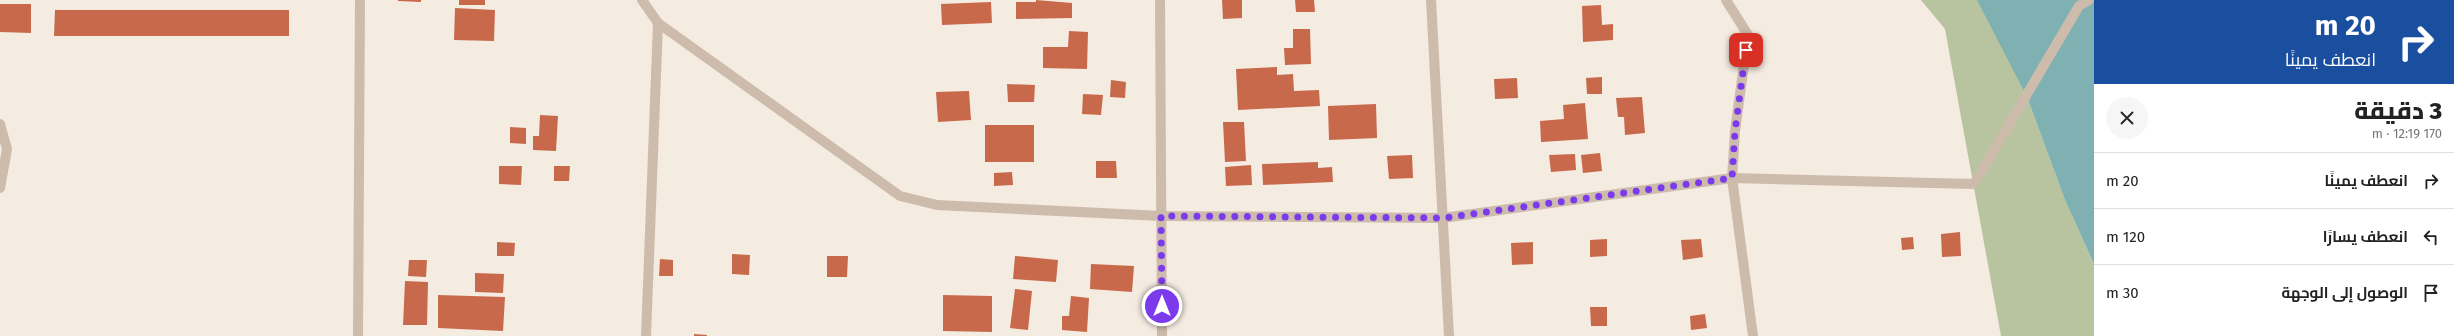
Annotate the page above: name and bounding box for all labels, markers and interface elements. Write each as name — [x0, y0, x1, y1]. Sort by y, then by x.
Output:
text: 20 m — [2315, 9, 2376, 42]
icon: right — [2390, 16, 2442, 68]
pin — [1729, 33, 1763, 67]
icon: arrive — [1735, 39, 1757, 61]
text: انعطف يمينًا — [2285, 49, 2376, 71]
button: close — [2106, 97, 2148, 139]
text: 3 دقيقة — [2354, 97, 2442, 125]
text: 170 m · 12:19 — [2372, 126, 2442, 141]
icon: right — [2420, 170, 2442, 192]
text: 20 m — [2106, 172, 2139, 190]
text: انعطف يمينًا — [2324, 172, 2408, 190]
icon: left — [2420, 226, 2442, 248]
text: 120 m — [2106, 228, 2145, 246]
text: انعطف يسارًا — [2323, 228, 2408, 246]
icon: arrive — [2420, 282, 2442, 304]
text: 30 m — [2106, 284, 2139, 302]
text: الوصول إلى الوجهة — [2281, 284, 2408, 302]
position arrow — [1141, 285, 1183, 327]

